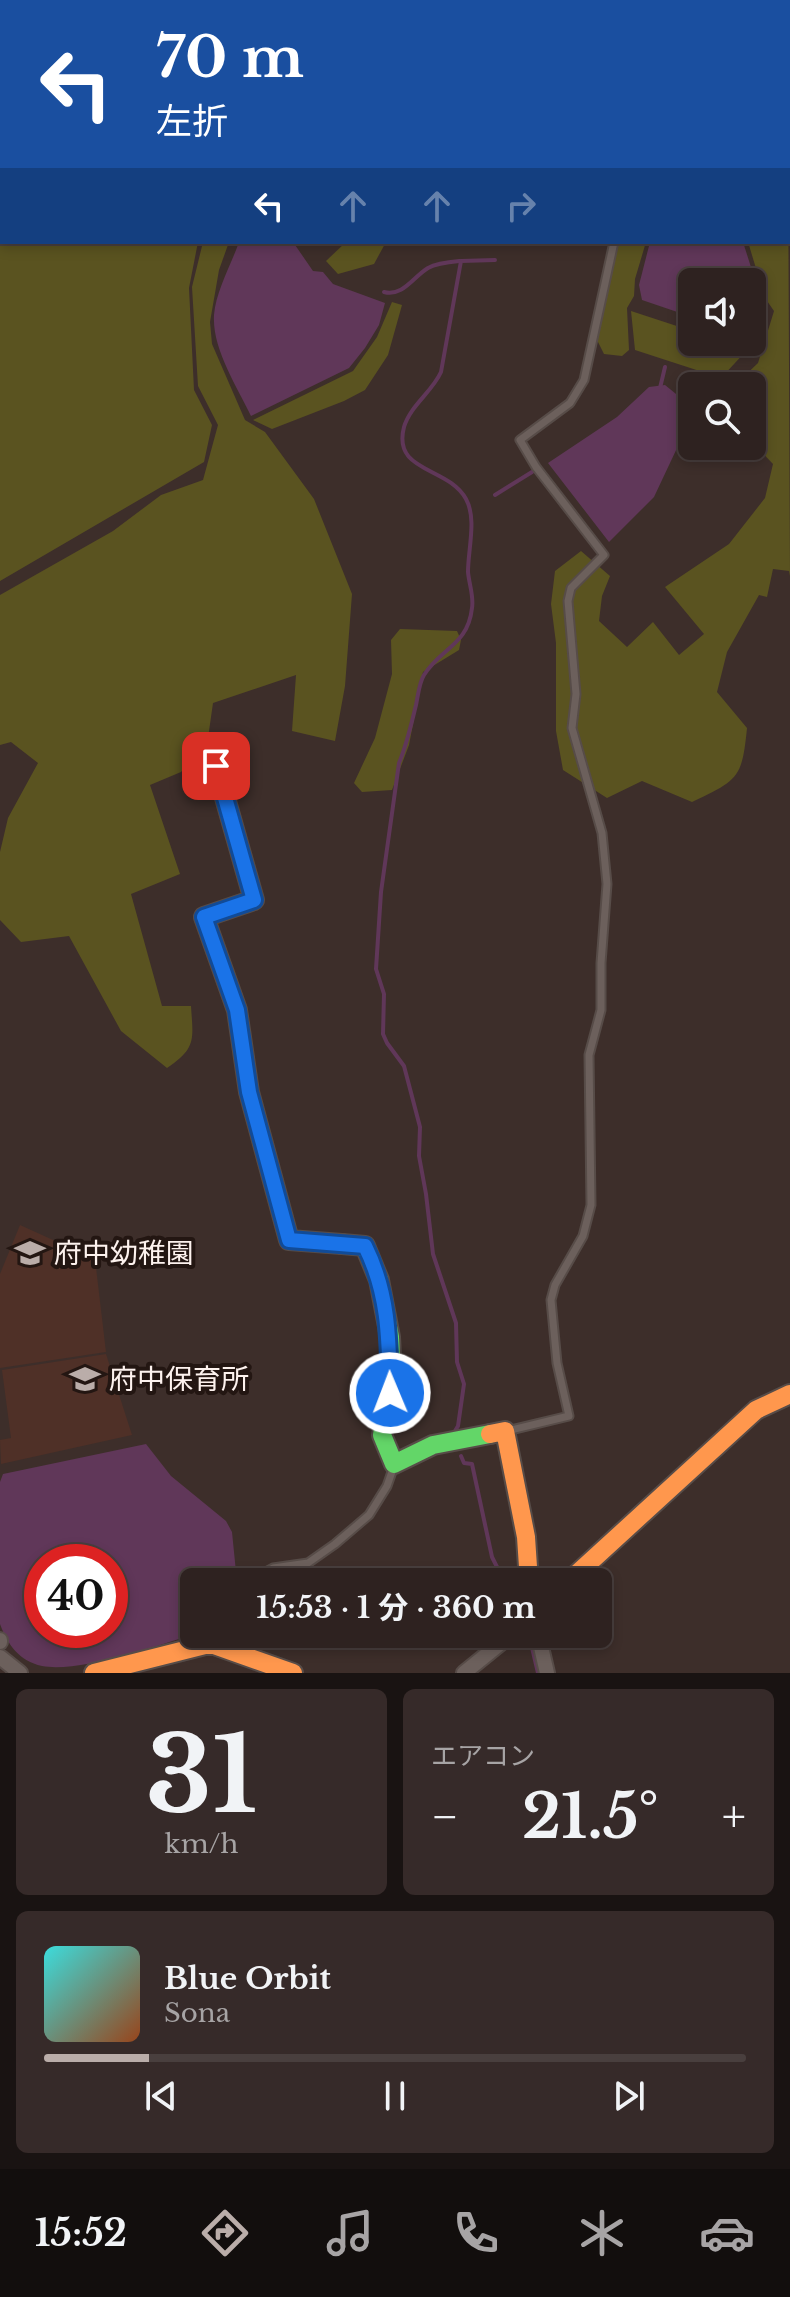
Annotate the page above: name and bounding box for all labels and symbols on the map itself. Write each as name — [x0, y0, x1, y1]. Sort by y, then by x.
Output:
pin — [182, 732, 250, 800]
school or university icon: 府中幼稚園 — [13, 1236, 47, 1270]
place label: 府中幼稚園 — [54, 1236, 194, 1271]
position arrow — [348, 1351, 432, 1435]
school or university icon: 府中保育所 — [68, 1362, 102, 1396]
place label: 府中保育所 — [109, 1362, 249, 1397]
speed limit sign: 40 — [24, 1544, 128, 1648]

